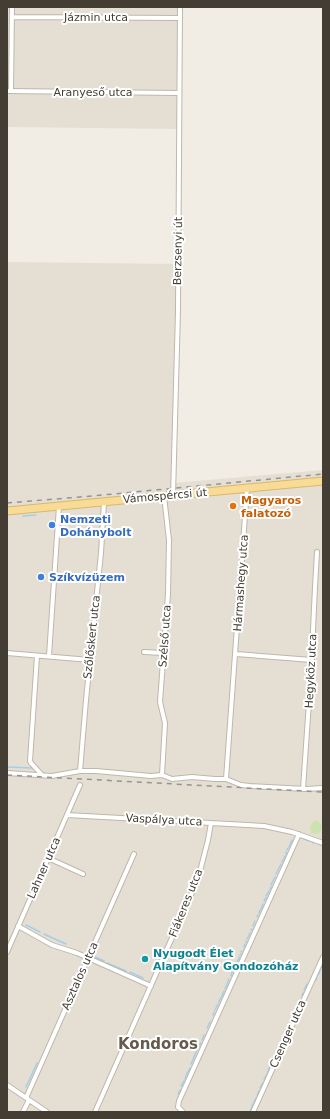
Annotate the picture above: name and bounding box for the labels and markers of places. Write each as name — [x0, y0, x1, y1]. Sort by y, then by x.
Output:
place label: Magyaros falatozó — [241, 494, 302, 520]
marker: Magyaros falatozó — [228, 501, 238, 511]
place label: Nemzeti Dohánybolt — [60, 513, 131, 539]
marker: Nemzeti Dohánybolt — [47, 520, 57, 530]
place label: Szíkvízüzem — [49, 571, 125, 584]
marker: Szíkvízüzem — [36, 572, 46, 582]
place label: Nyugodt Élet Alapítvány Gondozóház — [153, 947, 299, 973]
marker: Nyugodt Élet Alapítvány Gondozóház — [140, 954, 150, 964]

